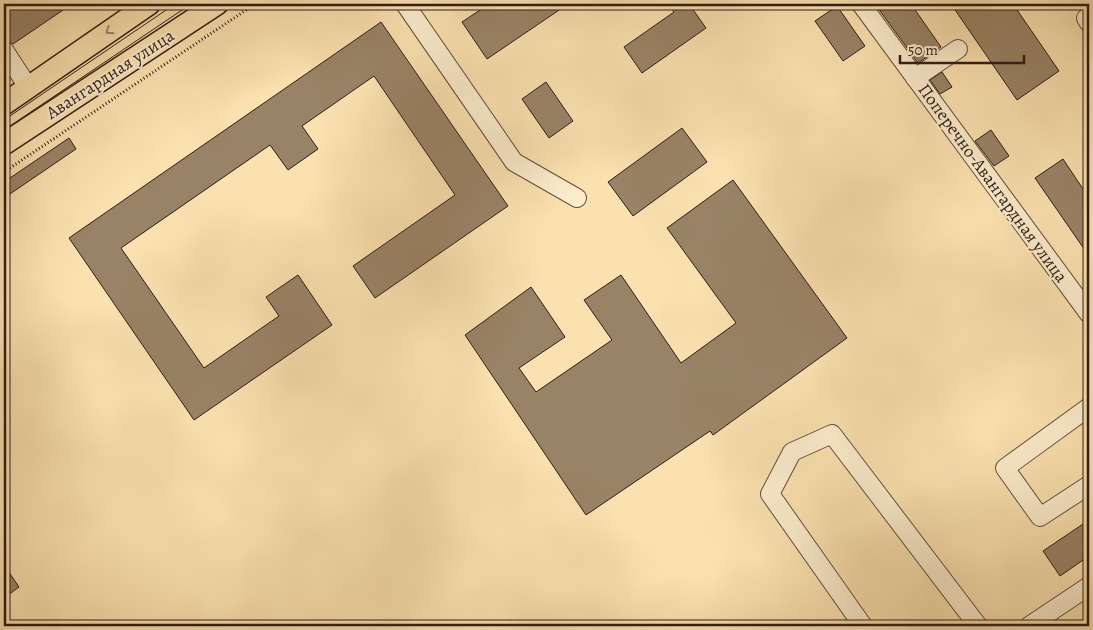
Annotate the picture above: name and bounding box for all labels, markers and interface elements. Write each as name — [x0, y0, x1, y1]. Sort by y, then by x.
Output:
street label: Авангардная улица — [40, 23, 179, 125]
one-way arrow — [105, 25, 114, 34]
scale bar — [900, 32, 1024, 64]
text: 50 m — [908, 40, 938, 60]
street label: Поперечно-Авангардная улица — [913, 79, 1074, 288]

